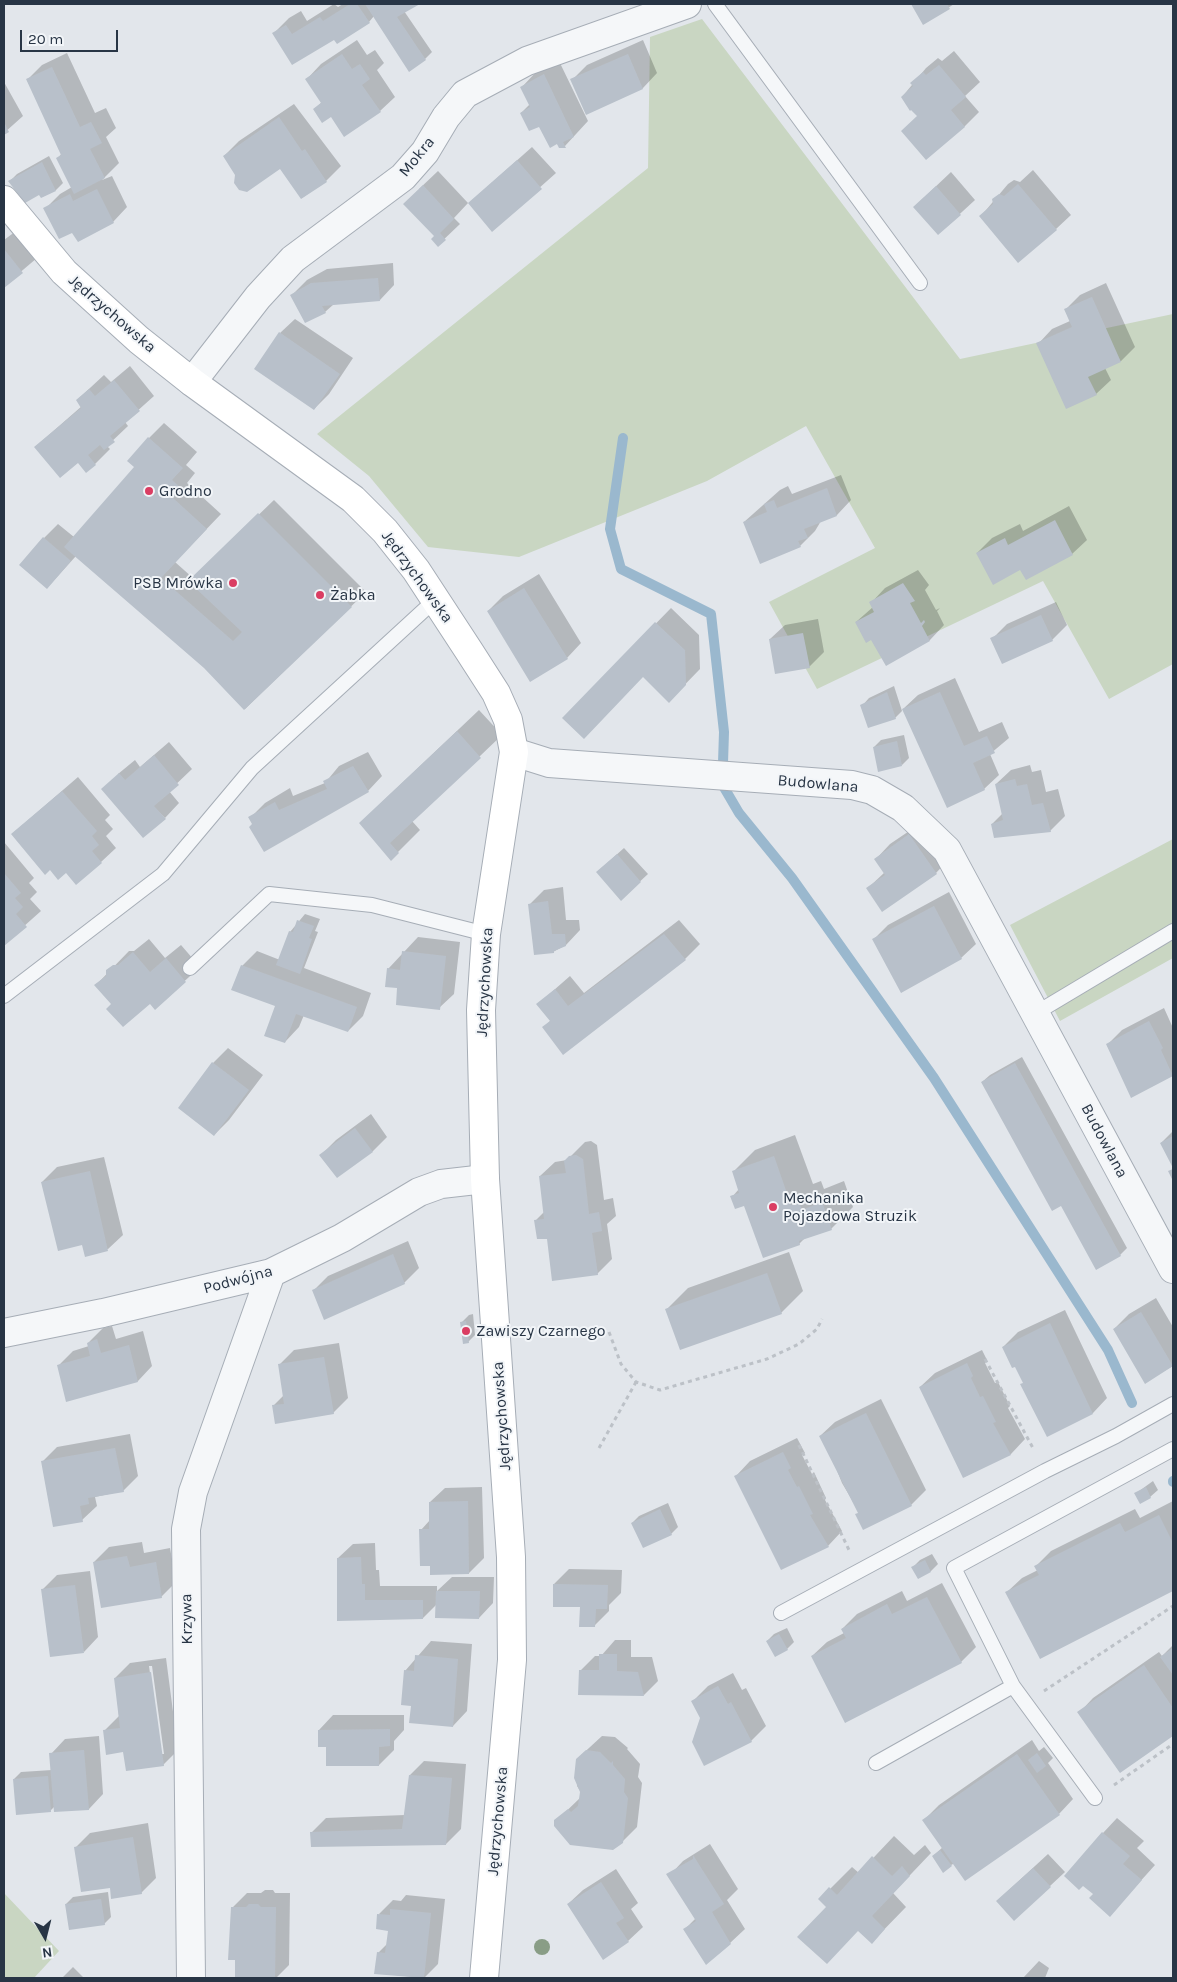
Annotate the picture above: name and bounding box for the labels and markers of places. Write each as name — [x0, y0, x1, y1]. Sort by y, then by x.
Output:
place label: Grodno — [159, 481, 212, 501]
marker: Grodno — [143, 485, 155, 497]
place label: PSB Mrówka — [133, 573, 223, 593]
marker: PSB Mrówka — [227, 577, 239, 589]
place label: Żabka — [330, 585, 376, 605]
marker: Żabka — [314, 589, 326, 601]
place label: Mechanika Pojazdowa Struzik — [783, 1188, 917, 1226]
marker: Mechanika Pojazdowa Struzik — [767, 1201, 779, 1213]
place label: Zawiszy Czarnego — [476, 1321, 606, 1341]
marker: Zawiszy Czarnego — [460, 1325, 472, 1337]

